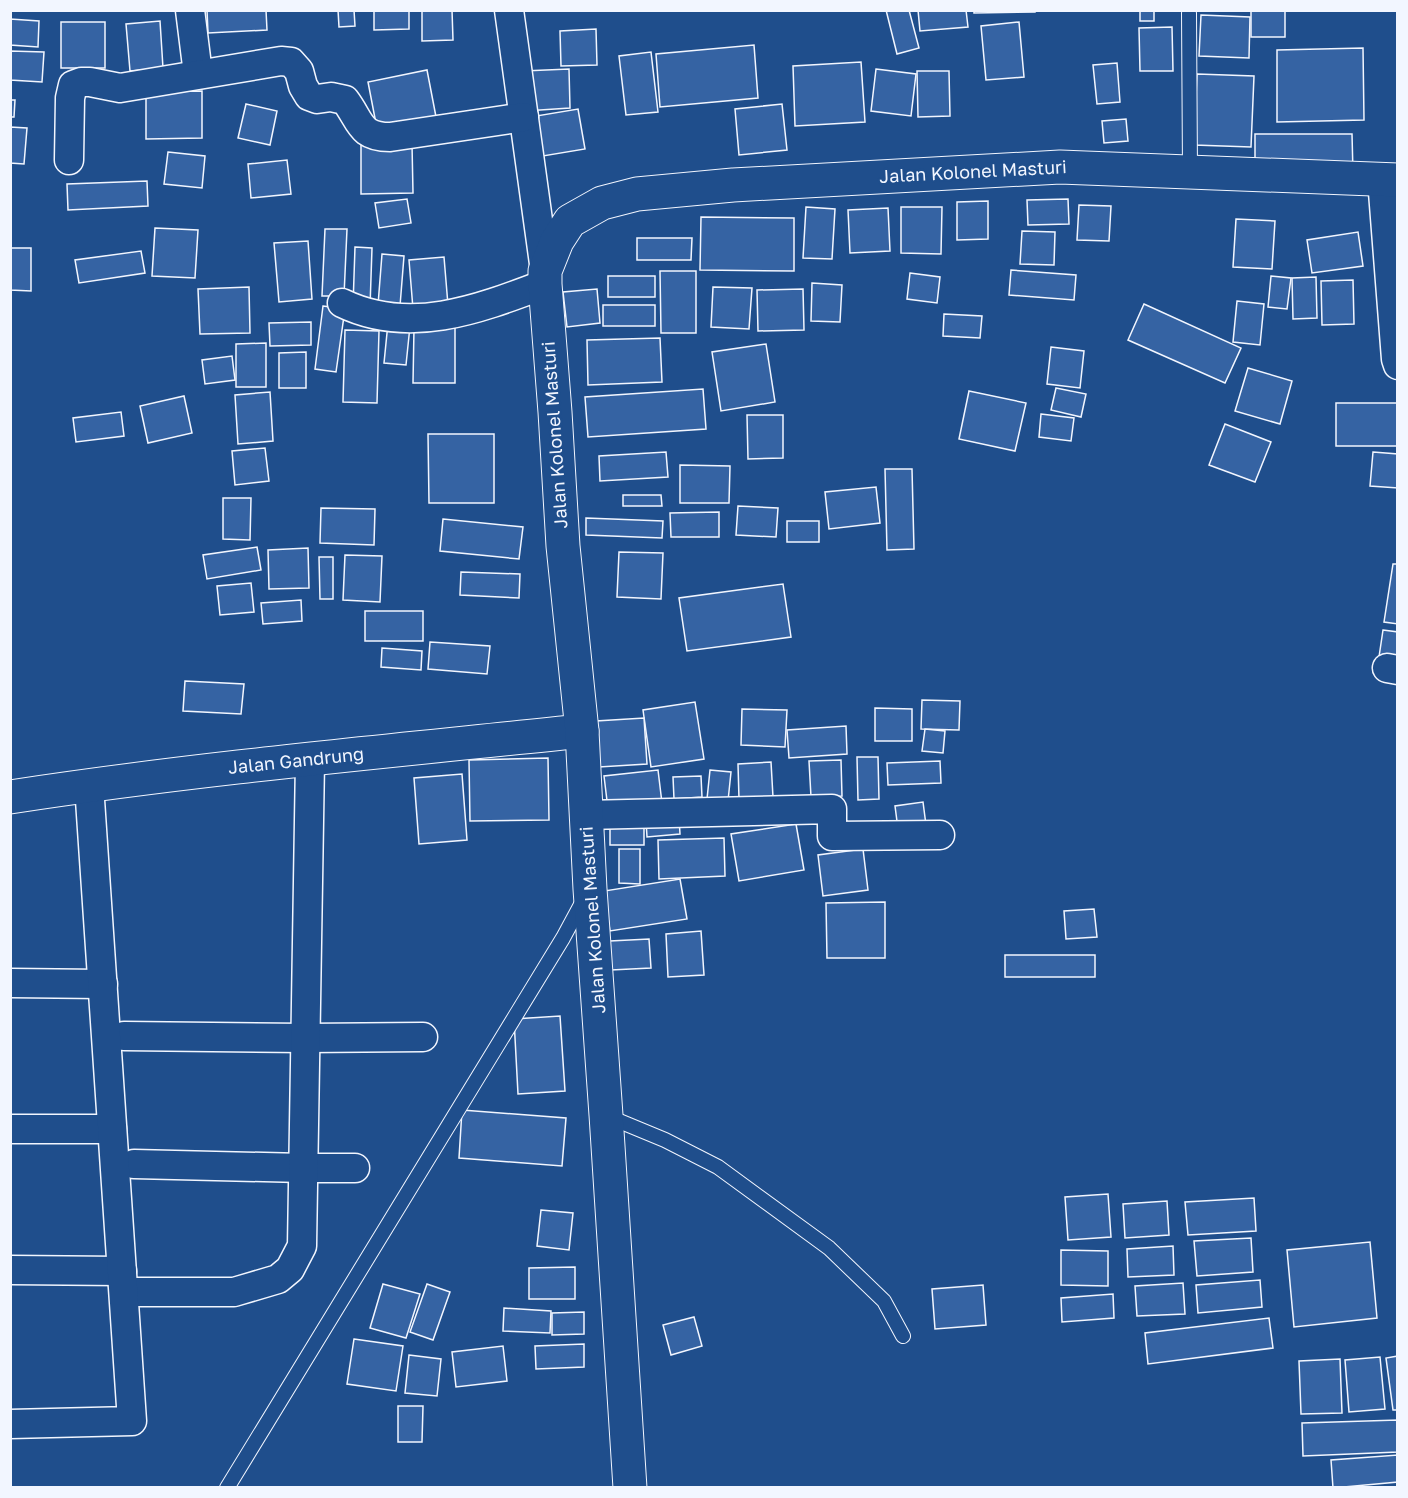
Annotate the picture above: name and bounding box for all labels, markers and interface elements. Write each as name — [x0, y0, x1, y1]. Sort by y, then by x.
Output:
street label: Jalan Kolonel Masturi — [879, 155, 1067, 187]
street label: Jalan Kolonel Masturi — [536, 341, 572, 530]
street label: Jalan Gandrung — [227, 742, 365, 778]
street label: Jalan Kolonel Masturi — [574, 826, 610, 1015]

